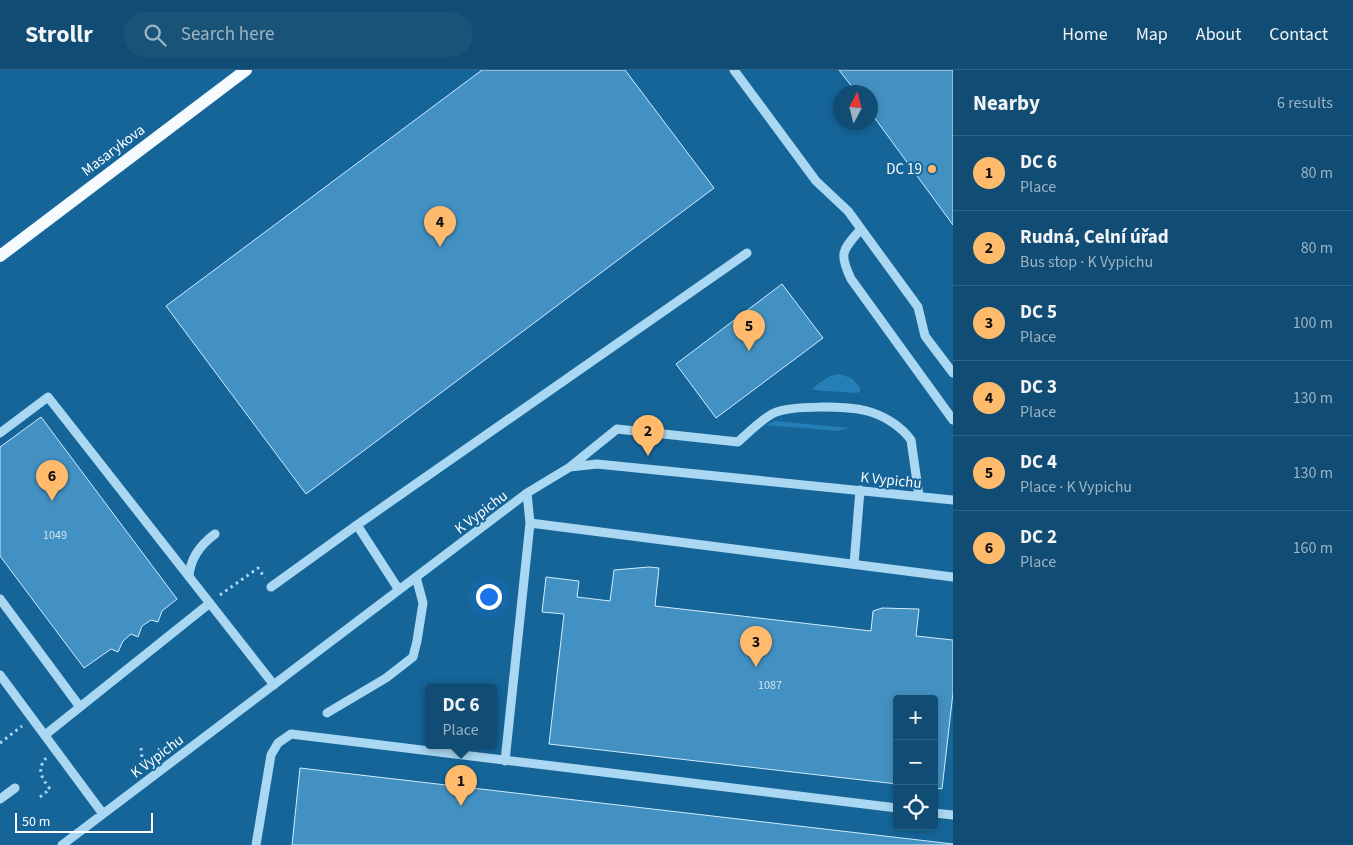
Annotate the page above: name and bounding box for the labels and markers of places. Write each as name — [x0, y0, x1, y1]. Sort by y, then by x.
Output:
place label: DC 19 — [886, 159, 922, 180]
marker: DC 19 — [926, 163, 938, 175]
pin: 4 — [424, 206, 456, 247]
pin: 5 — [733, 310, 765, 351]
pin: 2 — [632, 415, 664, 456]
pin: 6 — [36, 460, 68, 501]
pin: 3 — [740, 626, 772, 667]
pin: 1 — [445, 765, 477, 806]

